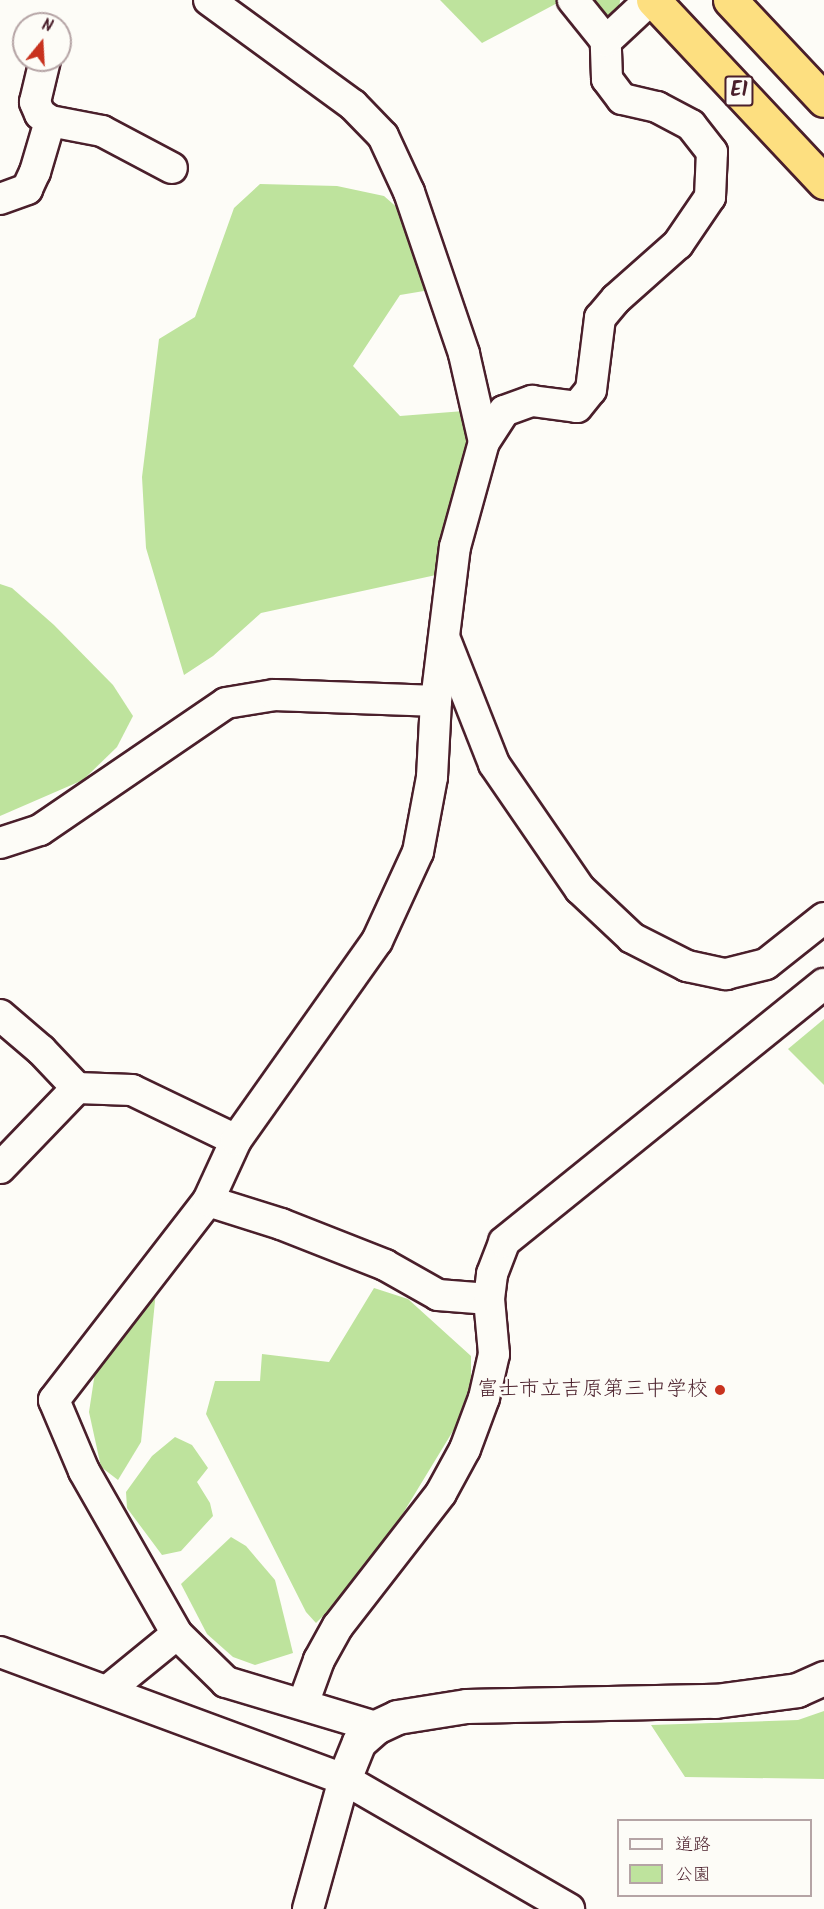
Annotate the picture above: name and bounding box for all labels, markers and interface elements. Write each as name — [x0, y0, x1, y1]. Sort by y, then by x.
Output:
north arrow — [12, 12, 72, 72]
text: N — [38, 13, 56, 40]
road number: E1 — [724, 74, 754, 108]
place label: 富士市立吉原第三中学校 — [477, 1377, 708, 1403]
marker: 富士市立吉原第三中学校 — [713, 1383, 727, 1397]
legend — [617, 1819, 812, 1897]
text: 道路 — [675, 1831, 711, 1860]
text: 公園 — [675, 1861, 711, 1890]

